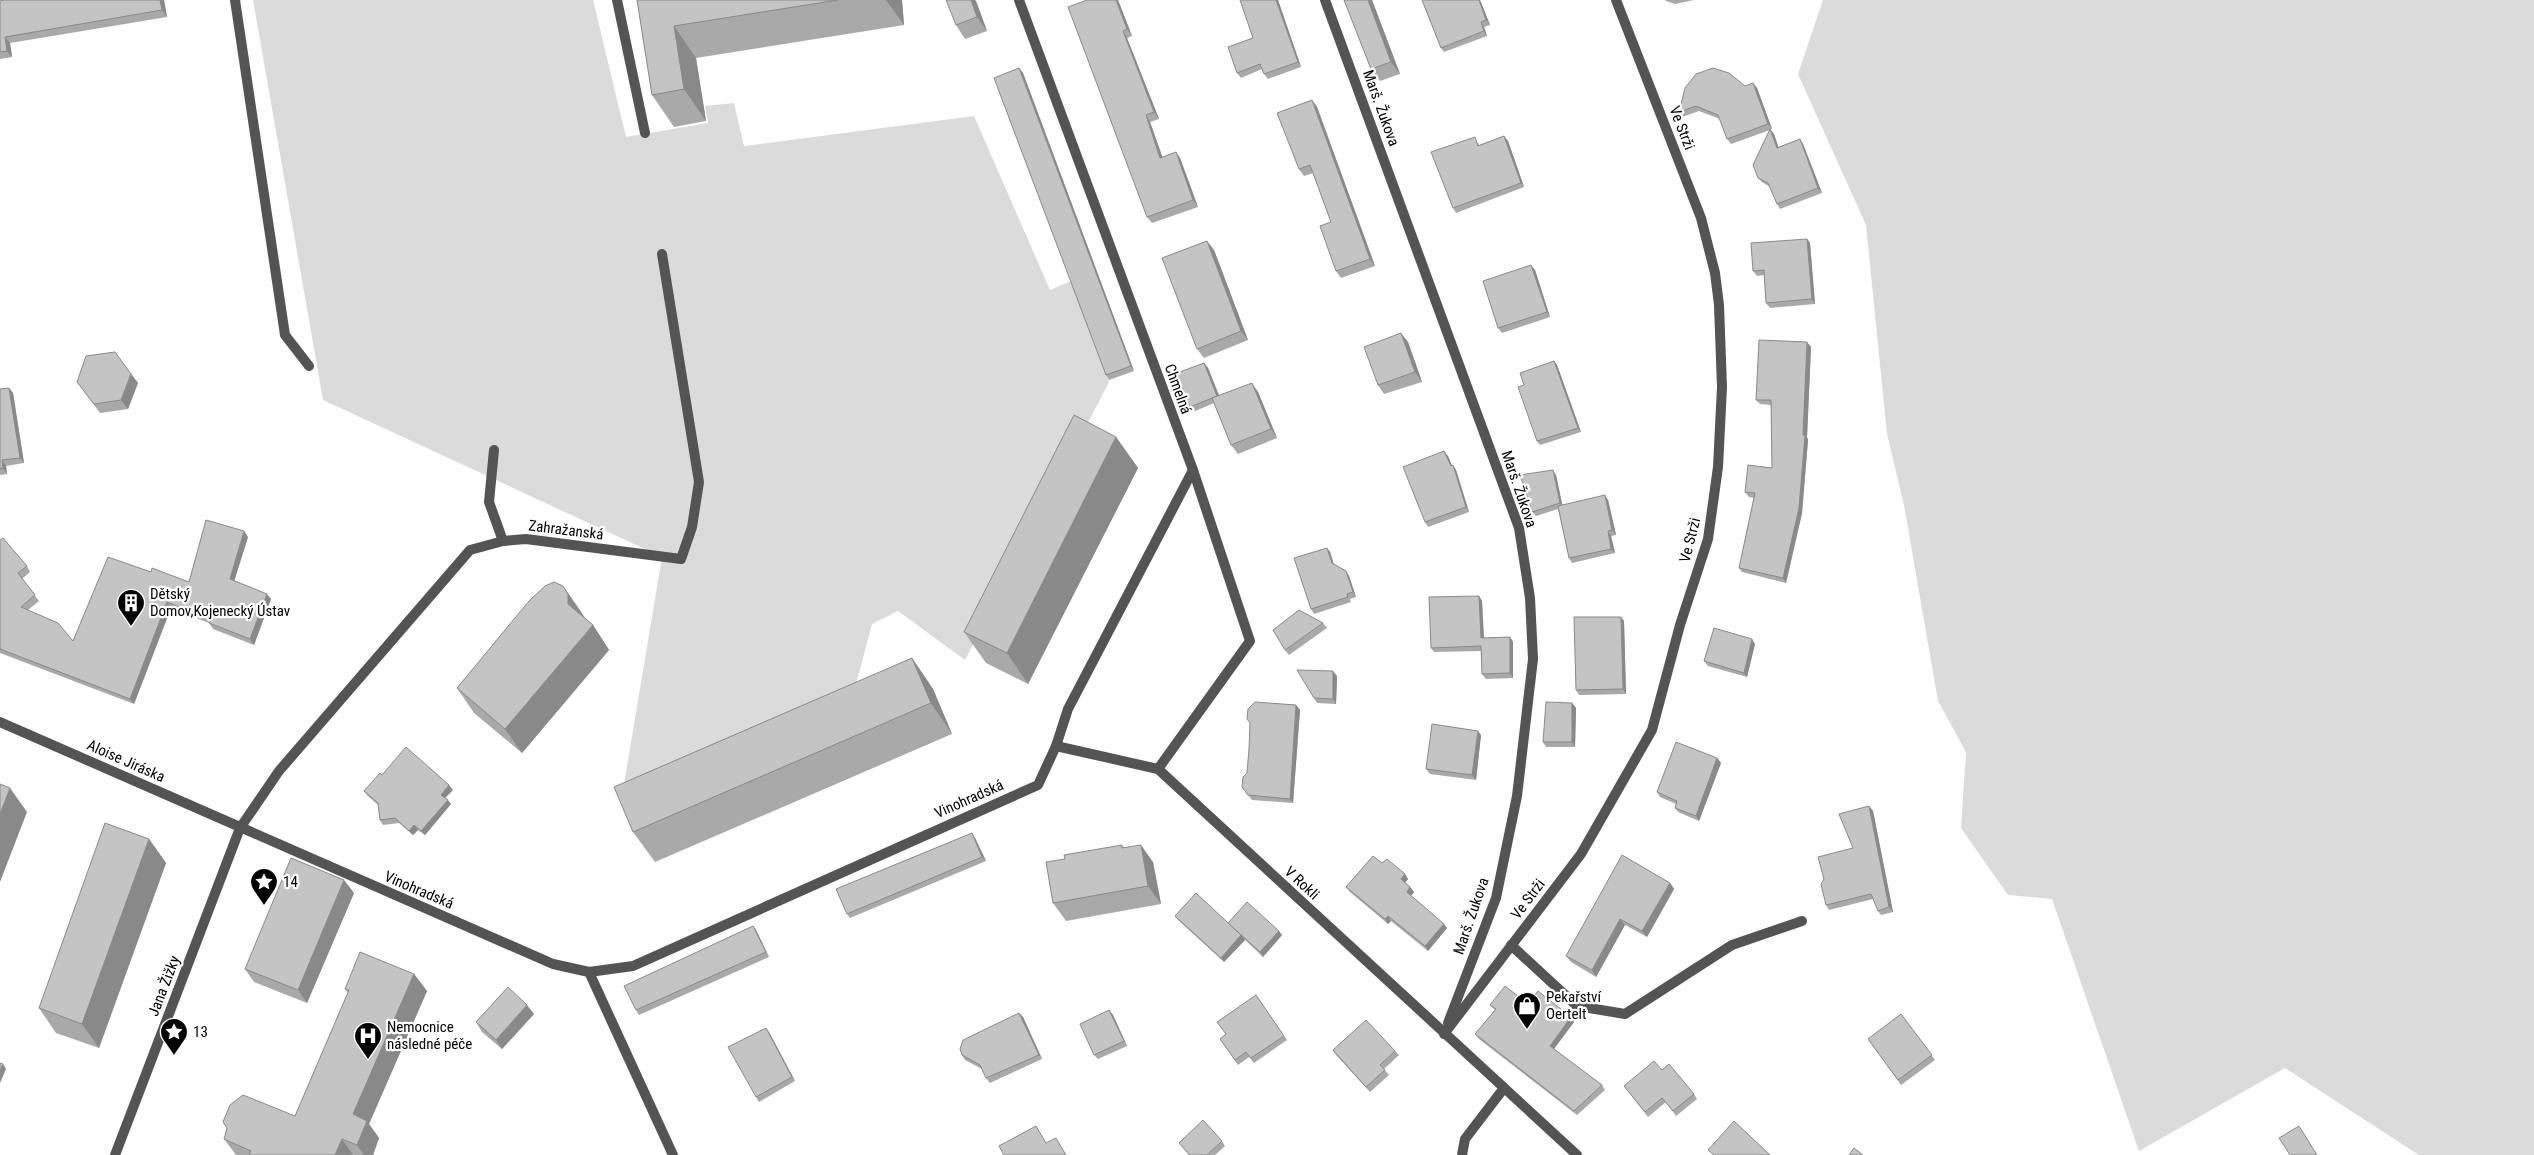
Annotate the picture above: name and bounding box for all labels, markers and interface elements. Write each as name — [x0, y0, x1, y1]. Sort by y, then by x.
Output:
street label: Marš. Žukova — [1359, 67, 1403, 149]
street label: Ve Strži — [1665, 104, 1699, 152]
street label: Chmelná — [1161, 362, 1195, 416]
street label: Marš. Žukova — [1497, 448, 1541, 530]
street label: Zahražanská — [527, 516, 605, 544]
street label: Ve Strži — [1676, 516, 1704, 564]
place label: Dětský Domov,Kojenecký Ústav — [150, 585, 291, 620]
building icon: Dětský Domov,Kojenecký Ústav — [116, 588, 146, 627]
street label: Aloise Jiráska — [84, 736, 168, 786]
street label: Vinohradská — [932, 776, 1006, 822]
street label: V Rokli — [1281, 862, 1323, 904]
place icon: 14 — [249, 867, 279, 906]
street label: Vinohradská — [382, 867, 456, 913]
place label: 14 — [283, 873, 298, 891]
street label: Marš. Žukova — [1449, 875, 1493, 957]
street label: Ve Strži — [1507, 875, 1549, 923]
street label: Jana Žižky — [144, 953, 184, 1019]
place label: Pekařství Oertelt — [1546, 988, 1602, 1023]
shop icon: Pekařství Oertelt — [1512, 991, 1542, 1030]
place icon: 13 — [159, 1017, 189, 1056]
place label: Nemocnice následné péče — [387, 1018, 472, 1053]
hospital icon: Nemocnice následné péče — [353, 1021, 383, 1060]
place label: 13 — [193, 1023, 208, 1041]

